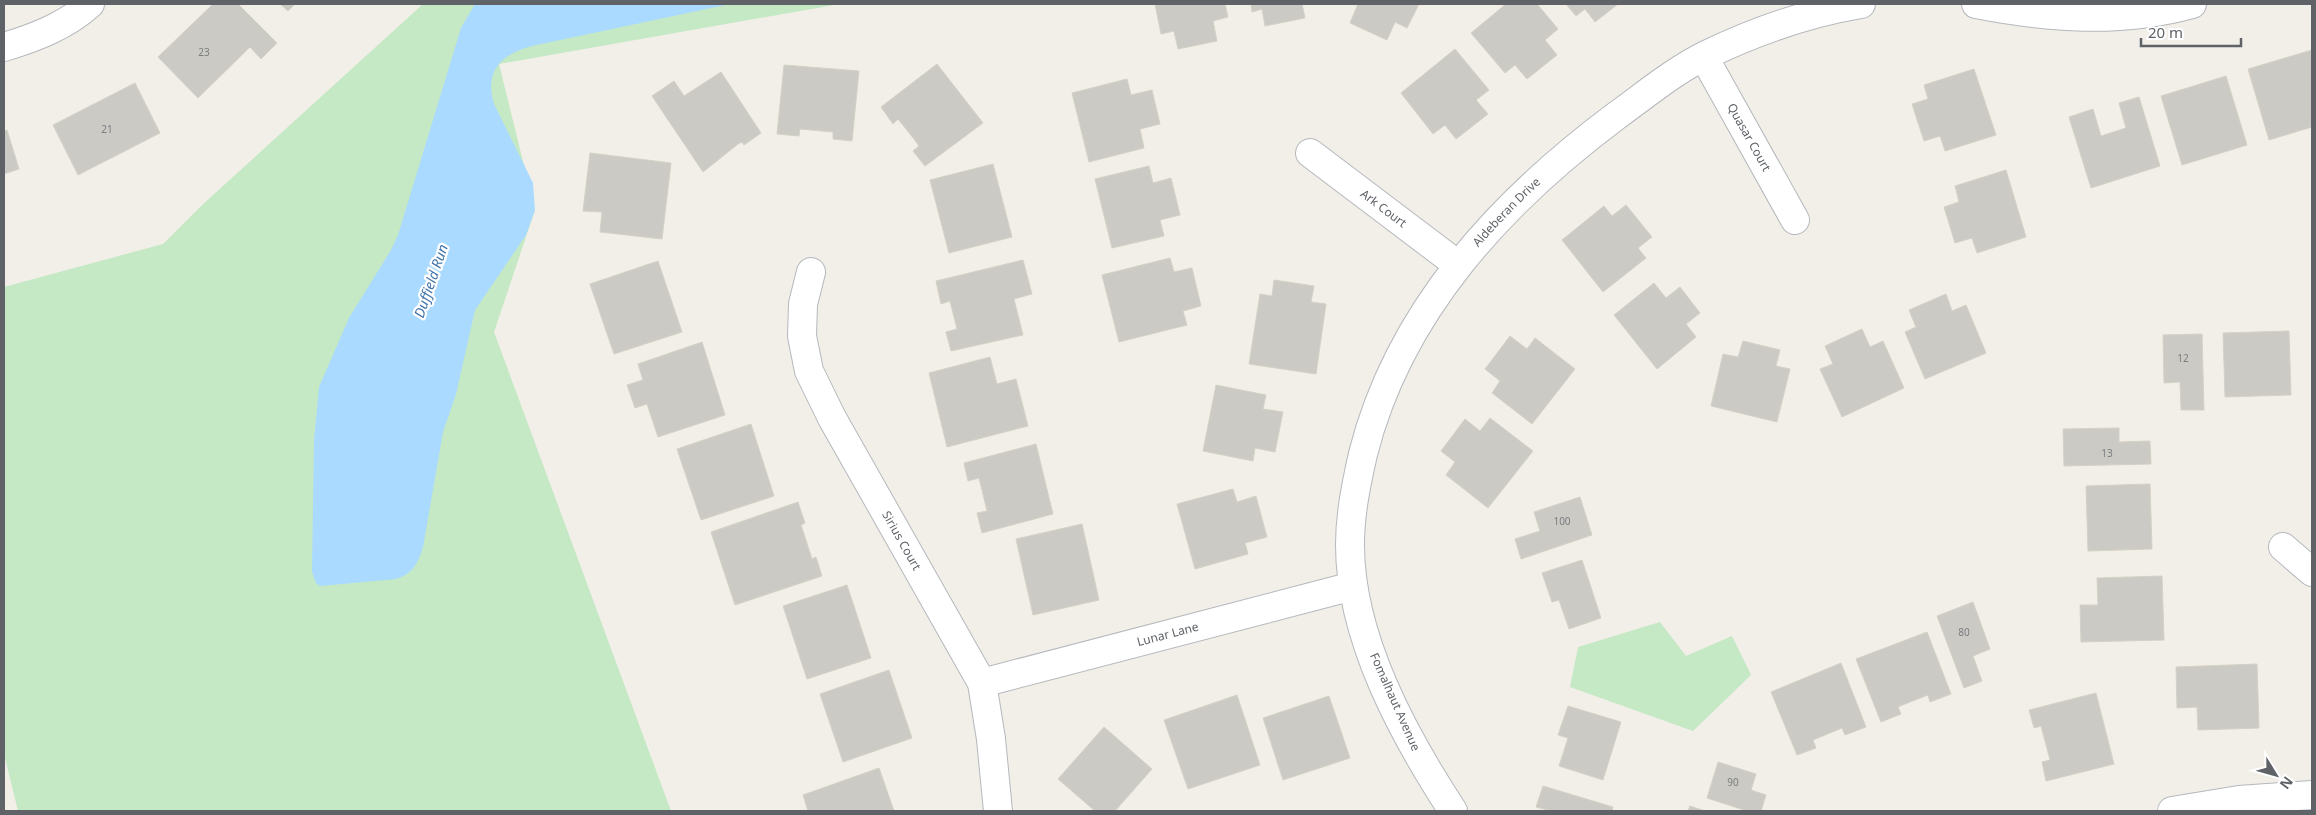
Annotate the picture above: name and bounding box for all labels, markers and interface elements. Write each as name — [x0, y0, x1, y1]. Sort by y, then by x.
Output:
scale bar — [2141, 15, 2241, 47]
text: 20 m — [2148, 22, 2183, 42]
house number: 23 — [198, 45, 210, 59]
street label: Quasar Court — [1723, 100, 1775, 175]
house number: 21 — [101, 122, 113, 136]
street label: Aldeberan Drive — [1468, 173, 1544, 250]
street label: Ark Court — [1357, 185, 1411, 232]
water label: Duffield Run — [409, 242, 452, 320]
house number: 12 — [2177, 351, 2189, 365]
house number: 13 — [2101, 446, 2113, 460]
street label: Sirius Court — [878, 508, 926, 574]
house number: 100 — [1553, 514, 1571, 528]
street label: Lunar Lane — [1135, 618, 1201, 650]
house number: 80 — [1958, 625, 1970, 639]
street label: Fomalhaut Avenue — [1366, 650, 1425, 754]
north arrow — [2251, 750, 2301, 800]
text: N — [2276, 773, 2298, 793]
house number: 90 — [1727, 775, 1739, 789]

